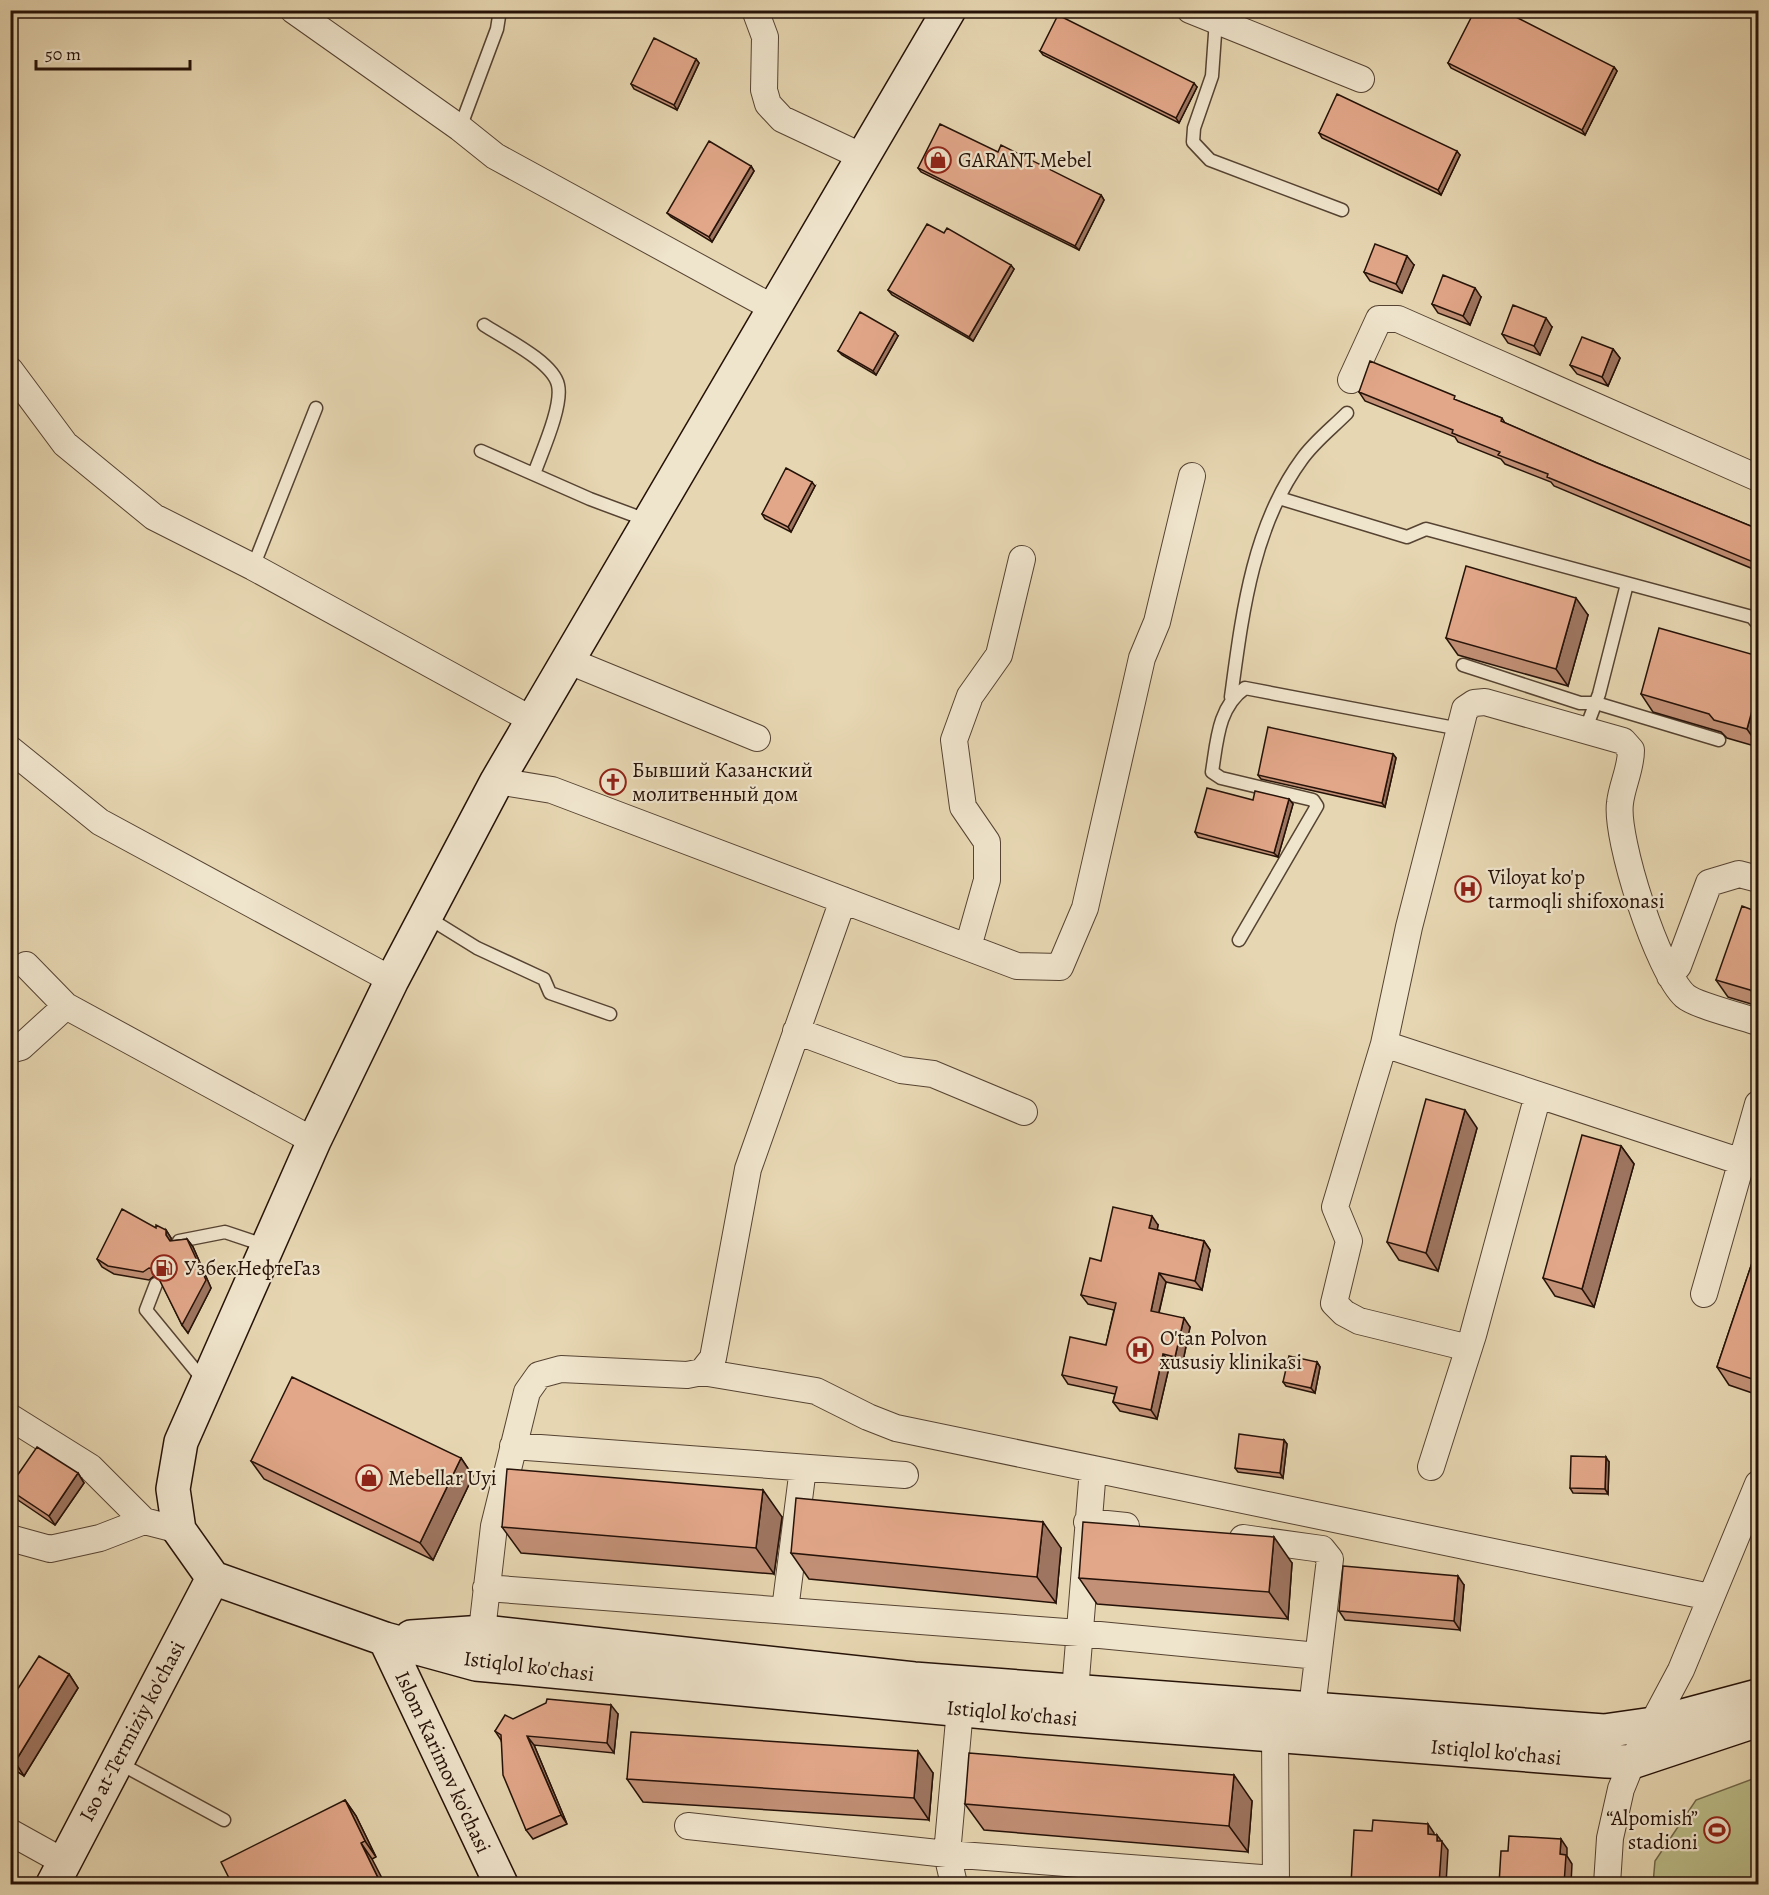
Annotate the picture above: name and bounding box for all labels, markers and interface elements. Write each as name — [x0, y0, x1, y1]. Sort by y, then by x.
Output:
scale bar — [36, 33, 190, 71]
text: 50 m — [45, 42, 81, 66]
shop icon: GARANT Mebel — [923, 145, 953, 175]
place label: GARANT Mebel — [958, 146, 1092, 174]
place label: Бывший Казанский молитвенный дом — [632, 756, 813, 808]
church icon: Бывший Казанский молитвенный дом — [598, 767, 628, 797]
place label: Viloyat ko'p tarmoqli shifoxonasi — [1487, 863, 1665, 915]
hospital icon: Viloyat ko'p tarmoqli shifoxonasi — [1453, 874, 1483, 904]
fuel station icon: УзбекНефтеГаз — [149, 1253, 179, 1283]
place label: УзбекНефтеГаз — [184, 1254, 320, 1282]
place label: O'tan Polvon xususiy klinikasi — [1160, 1324, 1302, 1376]
hospital icon: O'tan Polvon xususiy klinikasi — [1125, 1335, 1155, 1365]
shop icon: Mebellar Uyi — [354, 1463, 384, 1493]
place label: Mebellar Uyi — [388, 1464, 497, 1492]
street label: Iso at-Termiziy ko'chasi — [73, 1636, 192, 1826]
street label: Istiqlol ko'chasi — [462, 1644, 596, 1688]
street label: Islom Karimov ko'chasi — [389, 1666, 498, 1858]
street label: Istiqlol ko'chasi — [945, 1693, 1079, 1733]
street label: Istiqlol ko'chasi — [1429, 1732, 1563, 1772]
place label: “Alpomish” stadioni — [1606, 1804, 1698, 1856]
sports icon: “Alpomish” stadioni — [1702, 1815, 1732, 1845]

